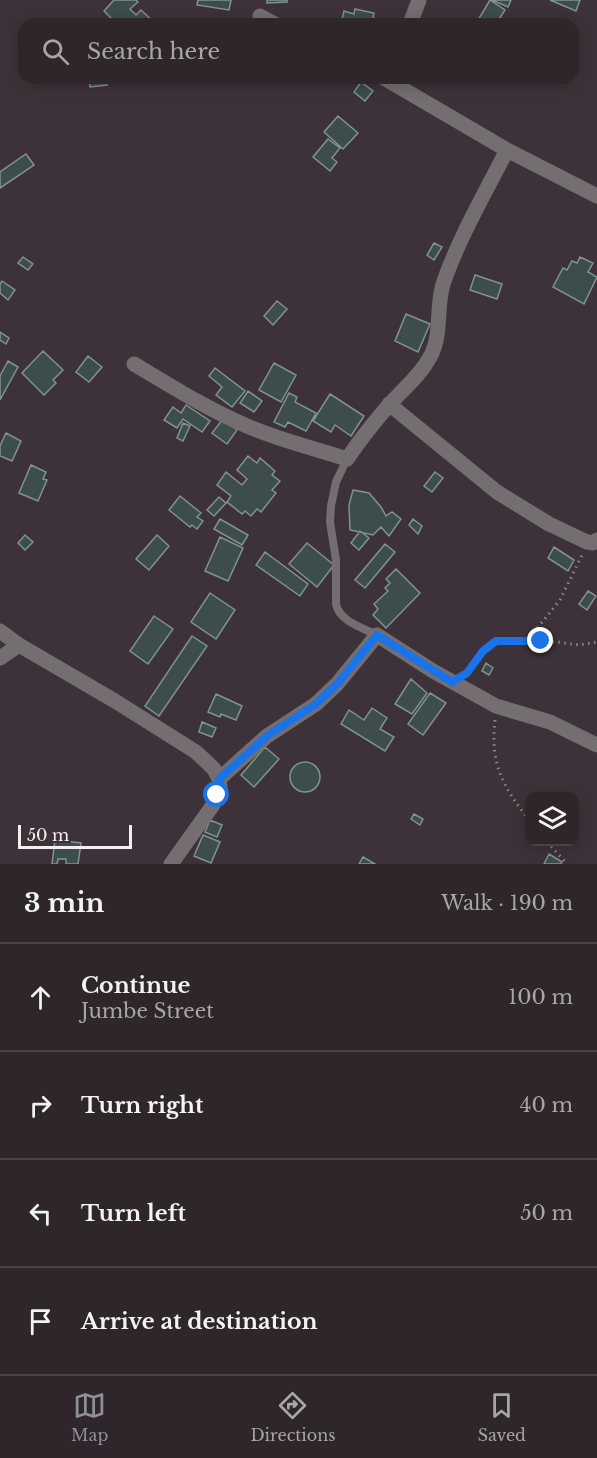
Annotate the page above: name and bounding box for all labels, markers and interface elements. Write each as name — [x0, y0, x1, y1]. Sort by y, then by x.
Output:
search box — [18, 18, 579, 84]
icon: search — [39, 35, 72, 68]
text: Search here — [87, 38, 220, 65]
route end — [527, 627, 553, 653]
route start — [203, 781, 229, 807]
map controls — [525, 792, 579, 846]
button: layers — [525, 792, 579, 846]
scale bar — [18, 822, 132, 850]
text: 50 m — [27, 825, 69, 845]
text: 3 min — [24, 887, 105, 919]
text: Walk · 190 m — [441, 891, 573, 915]
text: Continue — [81, 972, 190, 999]
icon: ahead — [24, 981, 57, 1014]
text: 100 m — [508, 985, 573, 1009]
text: Jumbe Street — [81, 999, 214, 1023]
icon: right — [24, 1089, 57, 1122]
text: Turn right — [81, 1092, 203, 1119]
text: 40 m — [520, 1093, 573, 1117]
icon: left — [24, 1197, 57, 1230]
text: Turn left — [81, 1200, 186, 1227]
text: 50 m — [520, 1201, 573, 1225]
icon: arrive — [24, 1305, 57, 1338]
text: Arrive at destination — [81, 1308, 318, 1335]
tab: Map — [71, 1389, 108, 1445]
tab: Directions — [250, 1389, 335, 1445]
tab: Saved — [478, 1389, 526, 1445]

